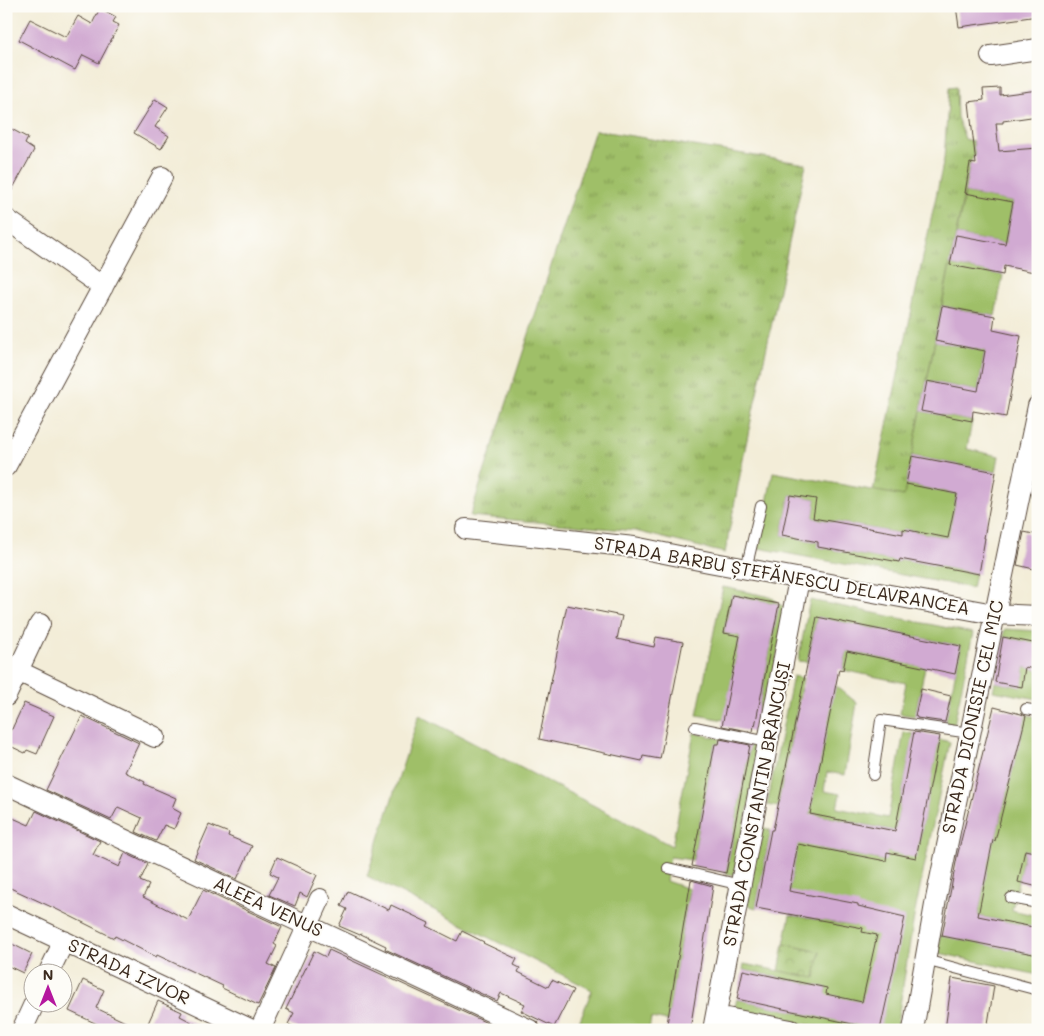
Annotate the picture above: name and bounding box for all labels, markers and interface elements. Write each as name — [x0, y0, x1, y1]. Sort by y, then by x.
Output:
street label: STRADA BARBU ȘTEFĂNESCU DELAVRANCEA — [592, 530, 972, 620]
street label: STRADA DIONISIE CEL MIC — [936, 598, 1009, 836]
street label: STRADA CONSTANTIN BRÂNCUȘI — [717, 659, 795, 948]
street label: ALEEA VENUS — [210, 870, 327, 942]
street label: STRADA IZVOR — [64, 932, 194, 1010]
north arrow — [22, 964, 72, 1014]
text: N — [43, 965, 53, 984]

